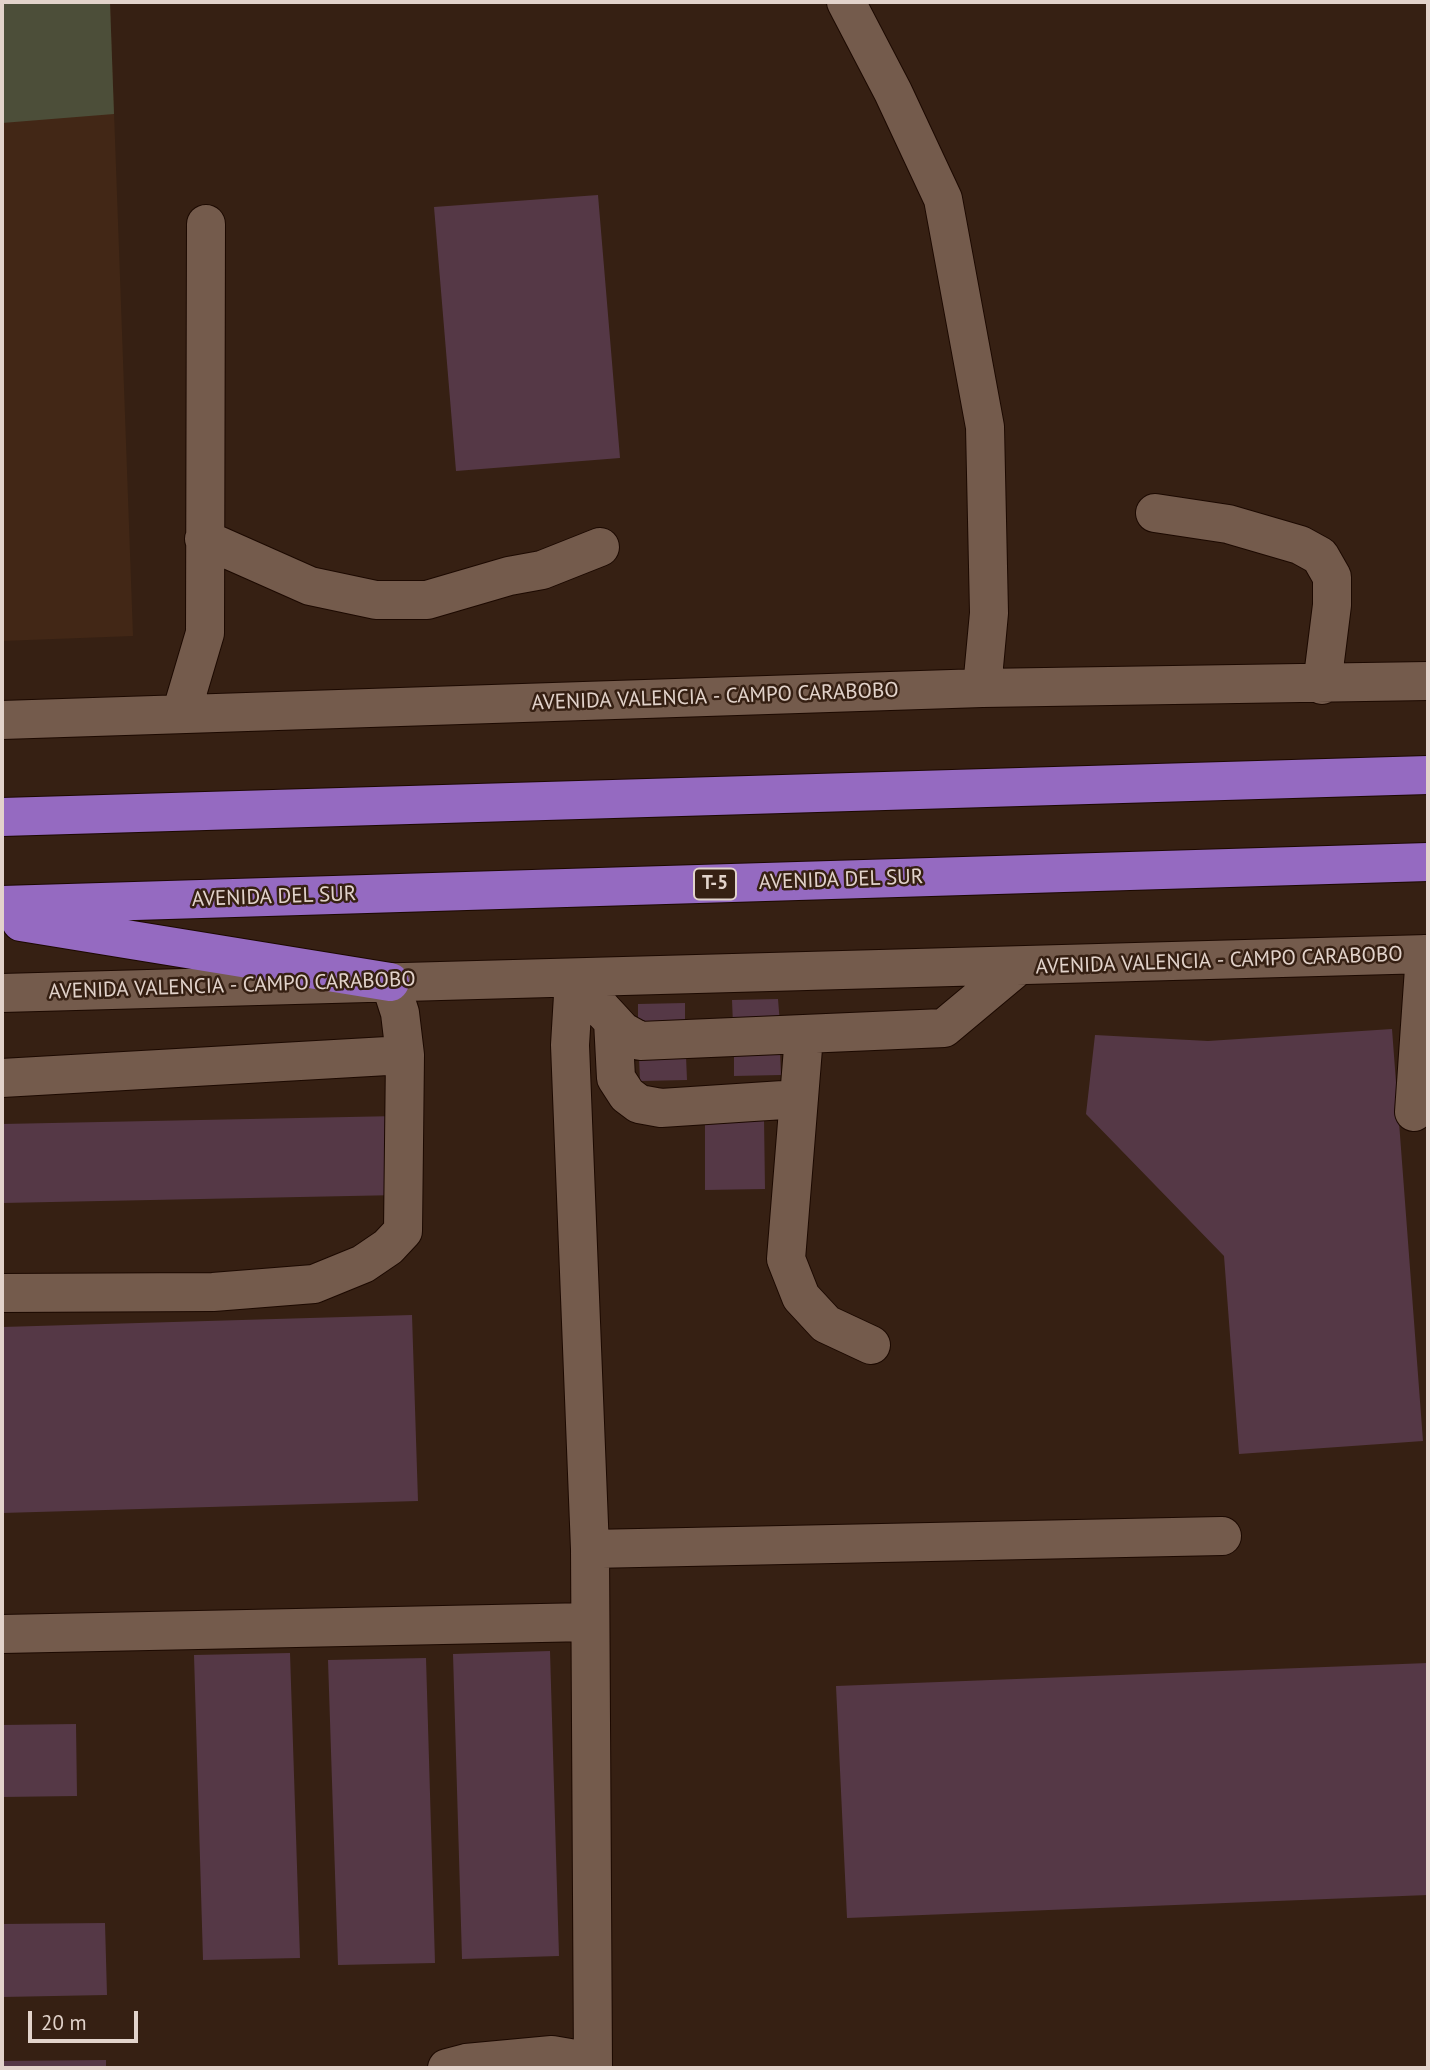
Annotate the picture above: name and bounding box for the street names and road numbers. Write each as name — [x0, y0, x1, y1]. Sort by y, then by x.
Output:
street label: AVENIDA VALENCIA - CAMPO CARABOBO — [531, 678, 899, 716]
street label: AVENIDA DEL SUR — [758, 865, 924, 895]
road number: T-5 — [694, 869, 736, 900]
street label: AVENIDA DEL SUR — [191, 882, 357, 912]
street label: AVENIDA VALENCIA - CAMPO CARABOBO — [1035, 942, 1403, 980]
street label: AVENIDA VALENCIA - CAMPO CARABOBO — [48, 967, 416, 1005]

